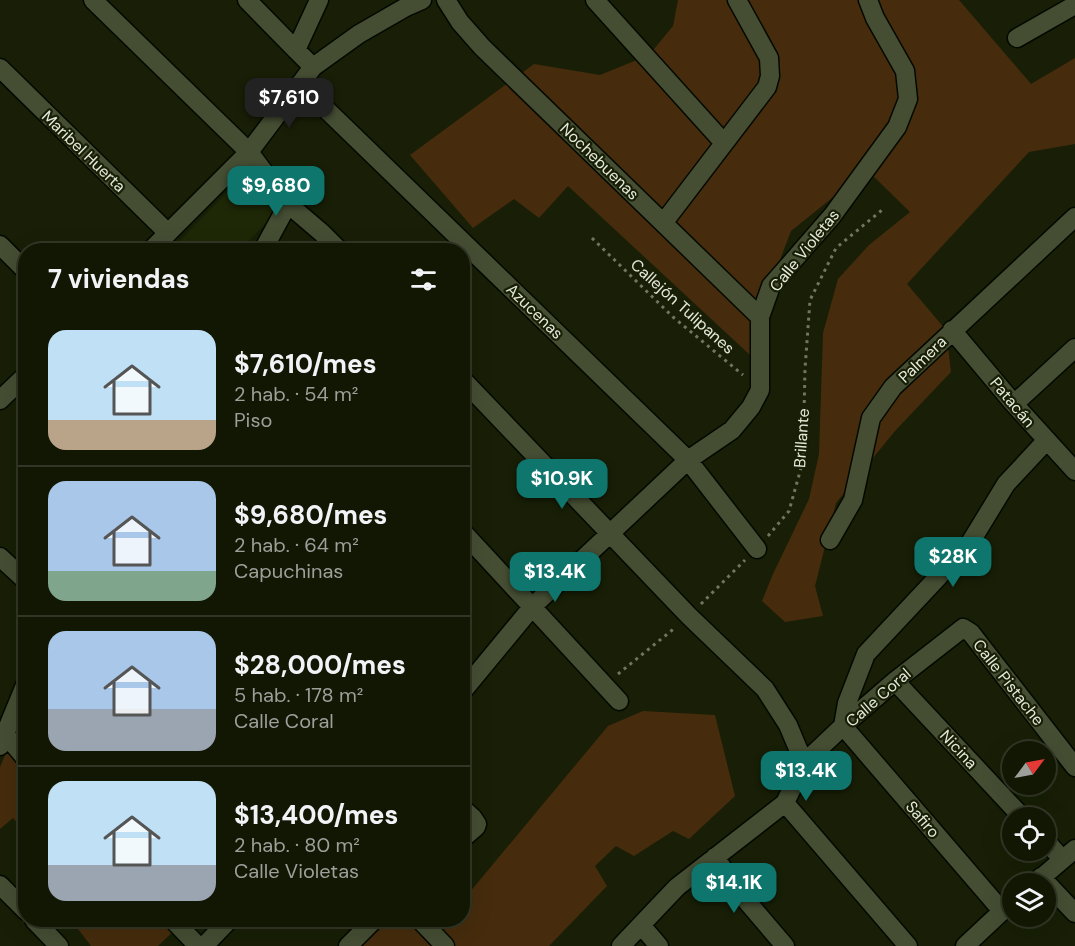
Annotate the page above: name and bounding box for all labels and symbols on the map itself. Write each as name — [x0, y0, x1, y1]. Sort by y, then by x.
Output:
pin: $7,610 — [240, 78, 338, 129]
street label: Maribel Huerta — [37, 106, 130, 197]
street label: Nochebuenas — [556, 118, 644, 204]
pin: $9,680 — [227, 166, 325, 217]
street label: Calle Violetas — [765, 205, 844, 296]
street label: Callejón Tulipanes — [626, 254, 739, 359]
street label: Azucenas — [502, 279, 568, 344]
street label: Palmera — [894, 331, 951, 387]
street label: Patacán — [985, 373, 1040, 432]
street label: Brillante — [789, 408, 814, 468]
pin: $10.9K — [513, 459, 611, 510]
pin: $28K — [917, 537, 989, 588]
pin: $13.4K — [506, 552, 604, 603]
street label: Calle Pistache — [968, 635, 1049, 730]
street label: Calle Coral — [841, 663, 915, 731]
street label: Nicina — [935, 725, 982, 773]
north arrow — [1002, 741, 1056, 795]
pin: $13.4K — [757, 751, 855, 802]
street label: Safiro — [901, 797, 944, 842]
pin: $14.1K — [685, 863, 783, 914]

